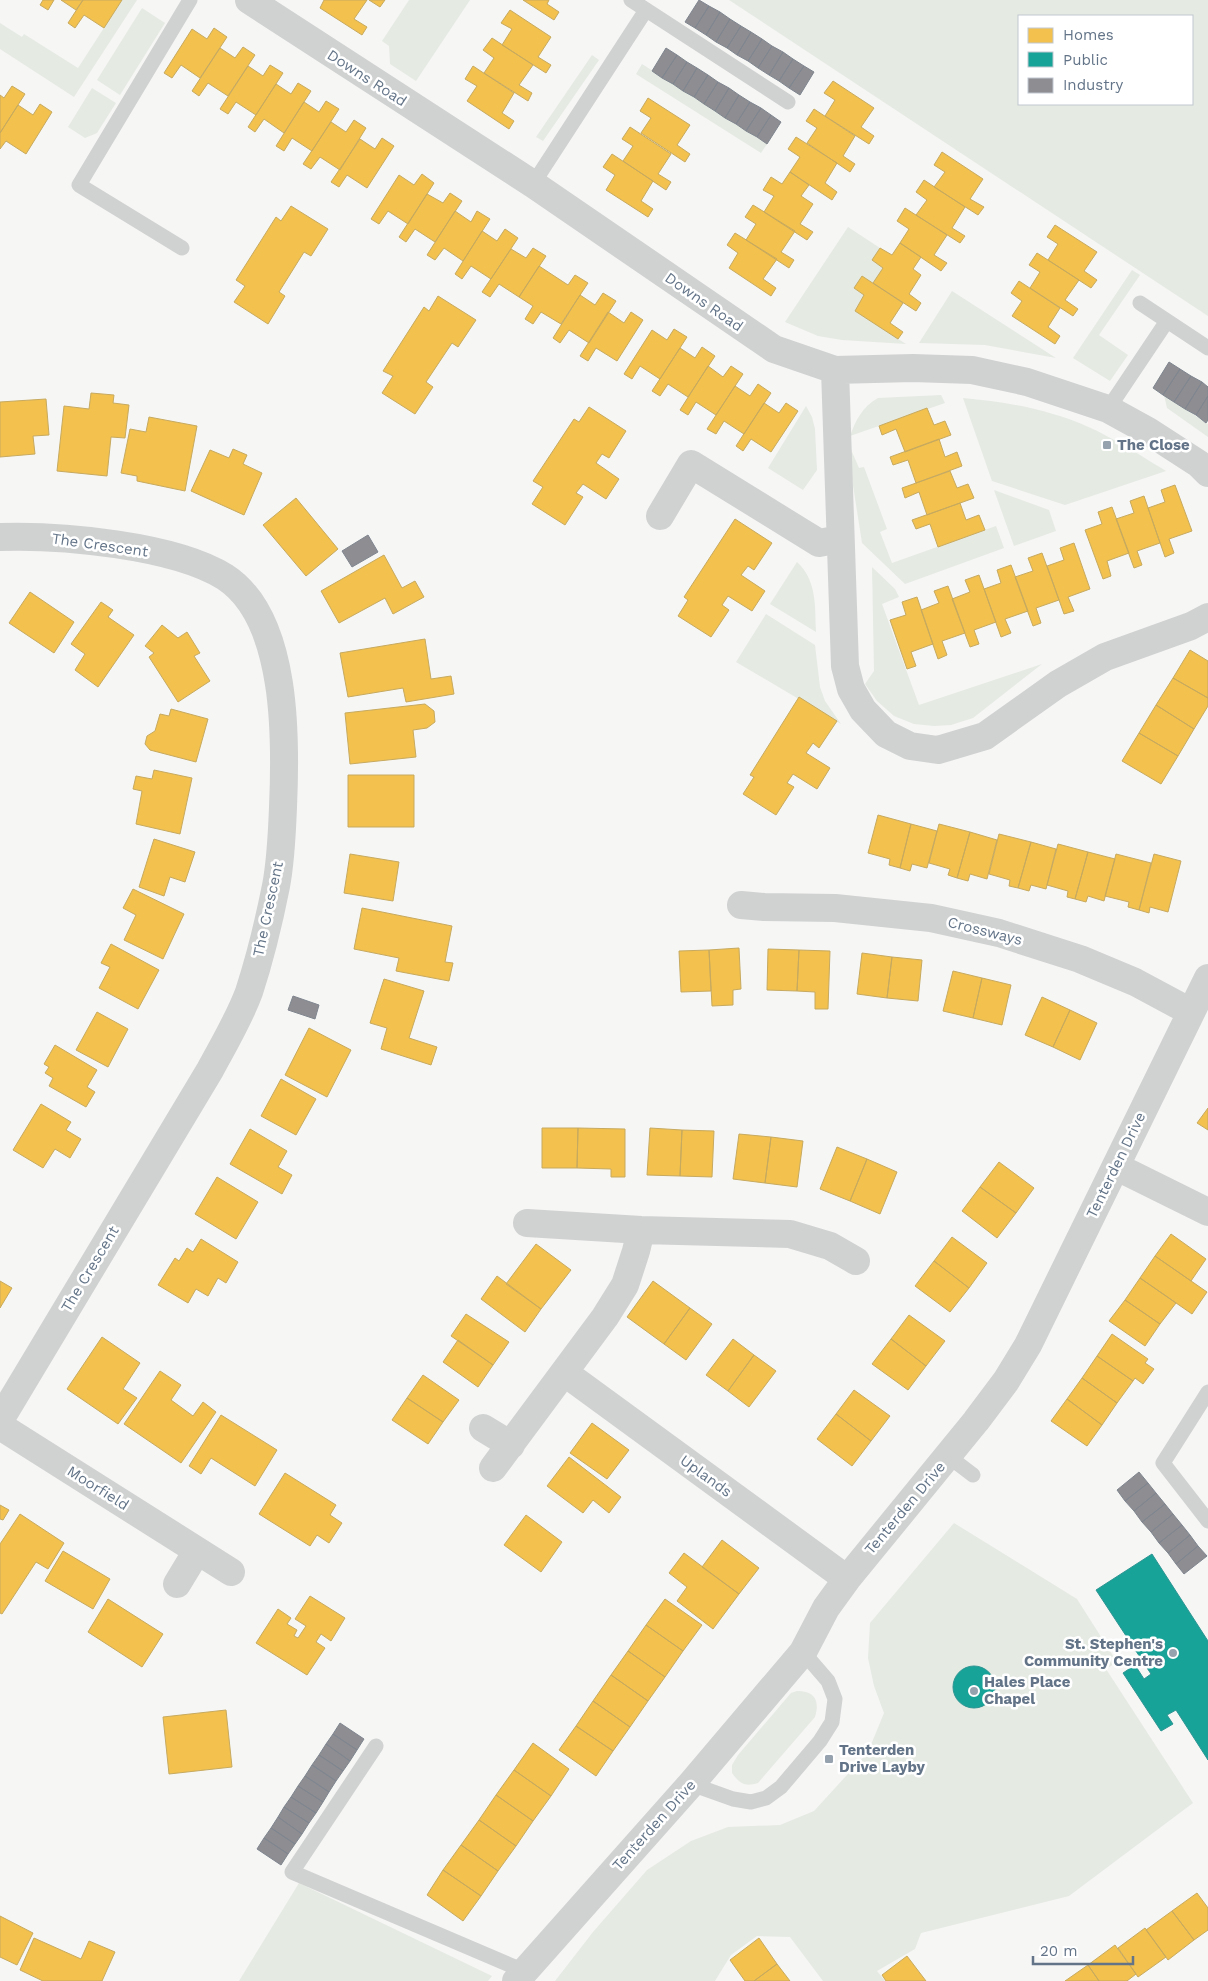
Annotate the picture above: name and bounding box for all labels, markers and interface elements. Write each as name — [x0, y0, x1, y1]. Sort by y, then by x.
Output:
legend — [1018, 15, 1193, 105]
text: Homes — [1063, 26, 1114, 44]
street label: Downs Road — [324, 46, 410, 110]
text: Public — [1063, 51, 1108, 69]
text: Industry — [1063, 76, 1124, 94]
street label: Downs Road — [662, 269, 746, 335]
place label: The Close — [1117, 436, 1190, 454]
marker: The Close — [1101, 439, 1113, 451]
street label: The Crescent — [51, 529, 150, 561]
street label: The Crescent — [249, 859, 287, 958]
street label: Crossways — [946, 913, 1024, 949]
street label: Tenterden Drive — [1083, 1109, 1149, 1221]
street label: The Crescent — [57, 1222, 123, 1315]
street label: Uplands — [677, 1451, 735, 1501]
street label: Tenterden Drive — [861, 1458, 949, 1558]
street label: Moorfield — [64, 1462, 132, 1514]
place label: St. Stephen's Community Centre — [1024, 1635, 1163, 1670]
marker: St. Stephen's Community Centre — [1167, 1647, 1179, 1659]
place label: Hales Place Chapel — [984, 1673, 1071, 1708]
marker: Hales Place Chapel — [968, 1685, 980, 1697]
place label: Tenterden Drive Layby — [839, 1741, 925, 1776]
marker: Tenterden Drive Layby — [823, 1753, 835, 1765]
street label: Tenterden Drive — [609, 1776, 699, 1874]
scale bar — [1033, 1934, 1133, 1966]
text: 20 m — [1040, 1942, 1078, 1960]

